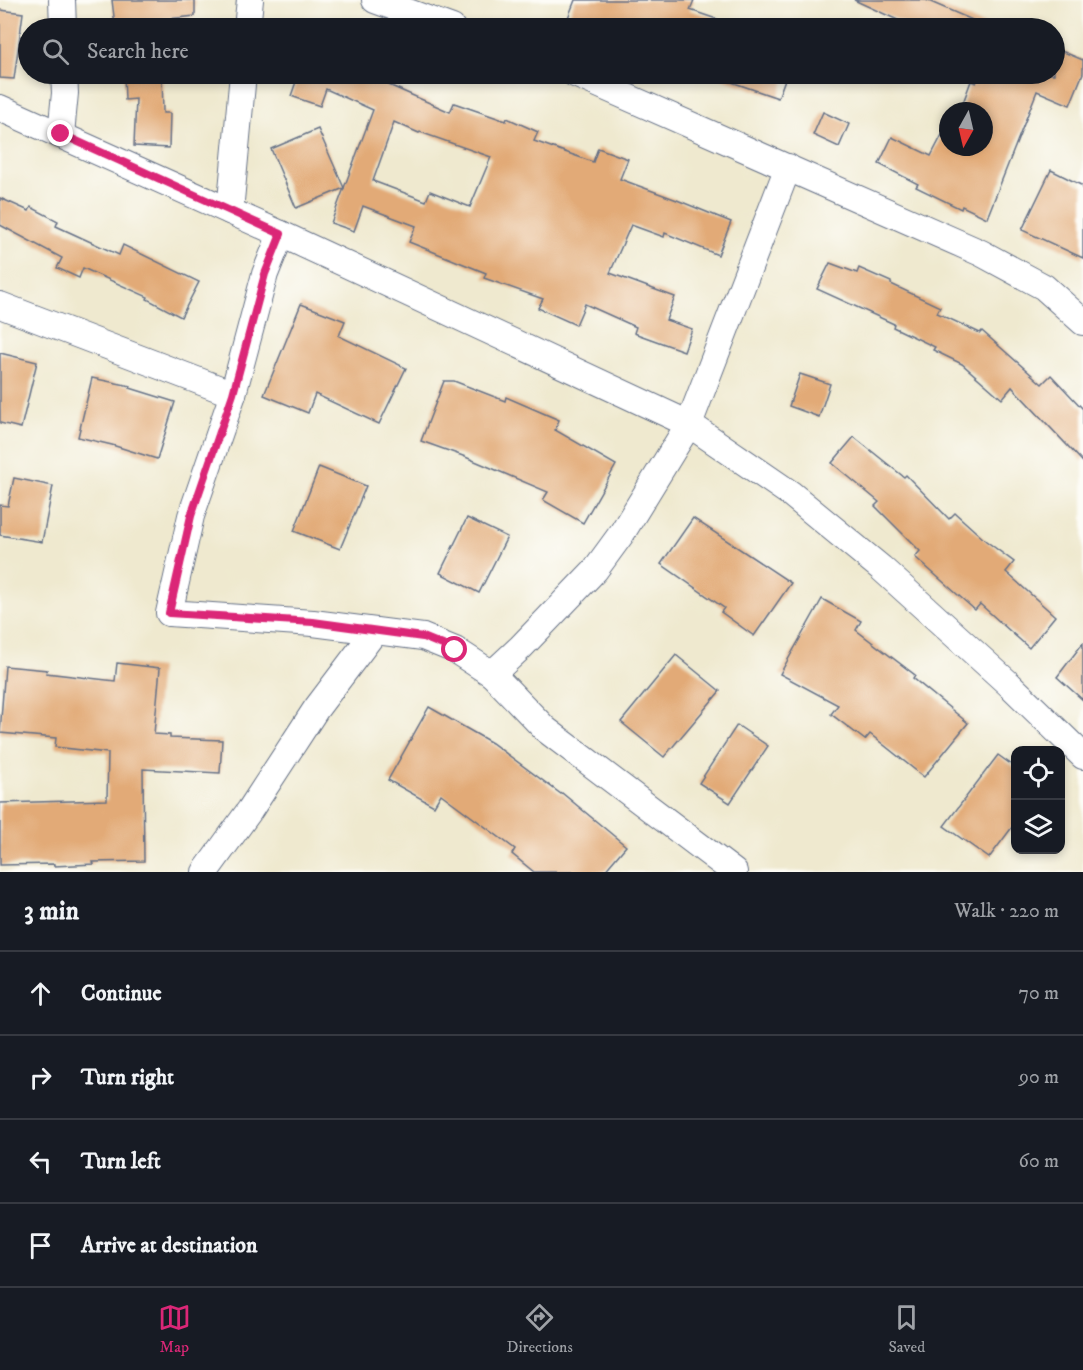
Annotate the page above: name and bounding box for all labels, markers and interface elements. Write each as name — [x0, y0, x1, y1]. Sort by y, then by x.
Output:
search box — [18, 18, 1065, 84]
icon: search — [39, 35, 72, 68]
text: Search here — [87, 38, 189, 65]
north arrow — [939, 102, 993, 156]
route end — [47, 120, 73, 146]
route start — [441, 636, 467, 662]
map controls — [1011, 746, 1065, 854]
button: locate — [1011, 746, 1065, 800]
button: layers — [1011, 800, 1065, 854]
text: 3 min — [24, 895, 79, 928]
text: Walk · 220 m — [954, 899, 1059, 924]
icon: ahead — [24, 977, 57, 1010]
text: Continue — [81, 980, 162, 1007]
text: 70 m — [1018, 981, 1059, 1006]
icon: right — [24, 1061, 57, 1094]
text: Turn right — [81, 1064, 174, 1091]
text: 90 m — [1019, 1065, 1059, 1090]
icon: left — [24, 1145, 57, 1178]
text: Turn left — [81, 1148, 161, 1175]
text: 60 m — [1019, 1149, 1059, 1174]
icon: arrive — [24, 1229, 57, 1262]
text: Arrive at destination — [81, 1232, 258, 1259]
tab: Map — [158, 1301, 191, 1357]
tab: Directions — [506, 1301, 573, 1357]
tab: Saved — [888, 1301, 925, 1357]

